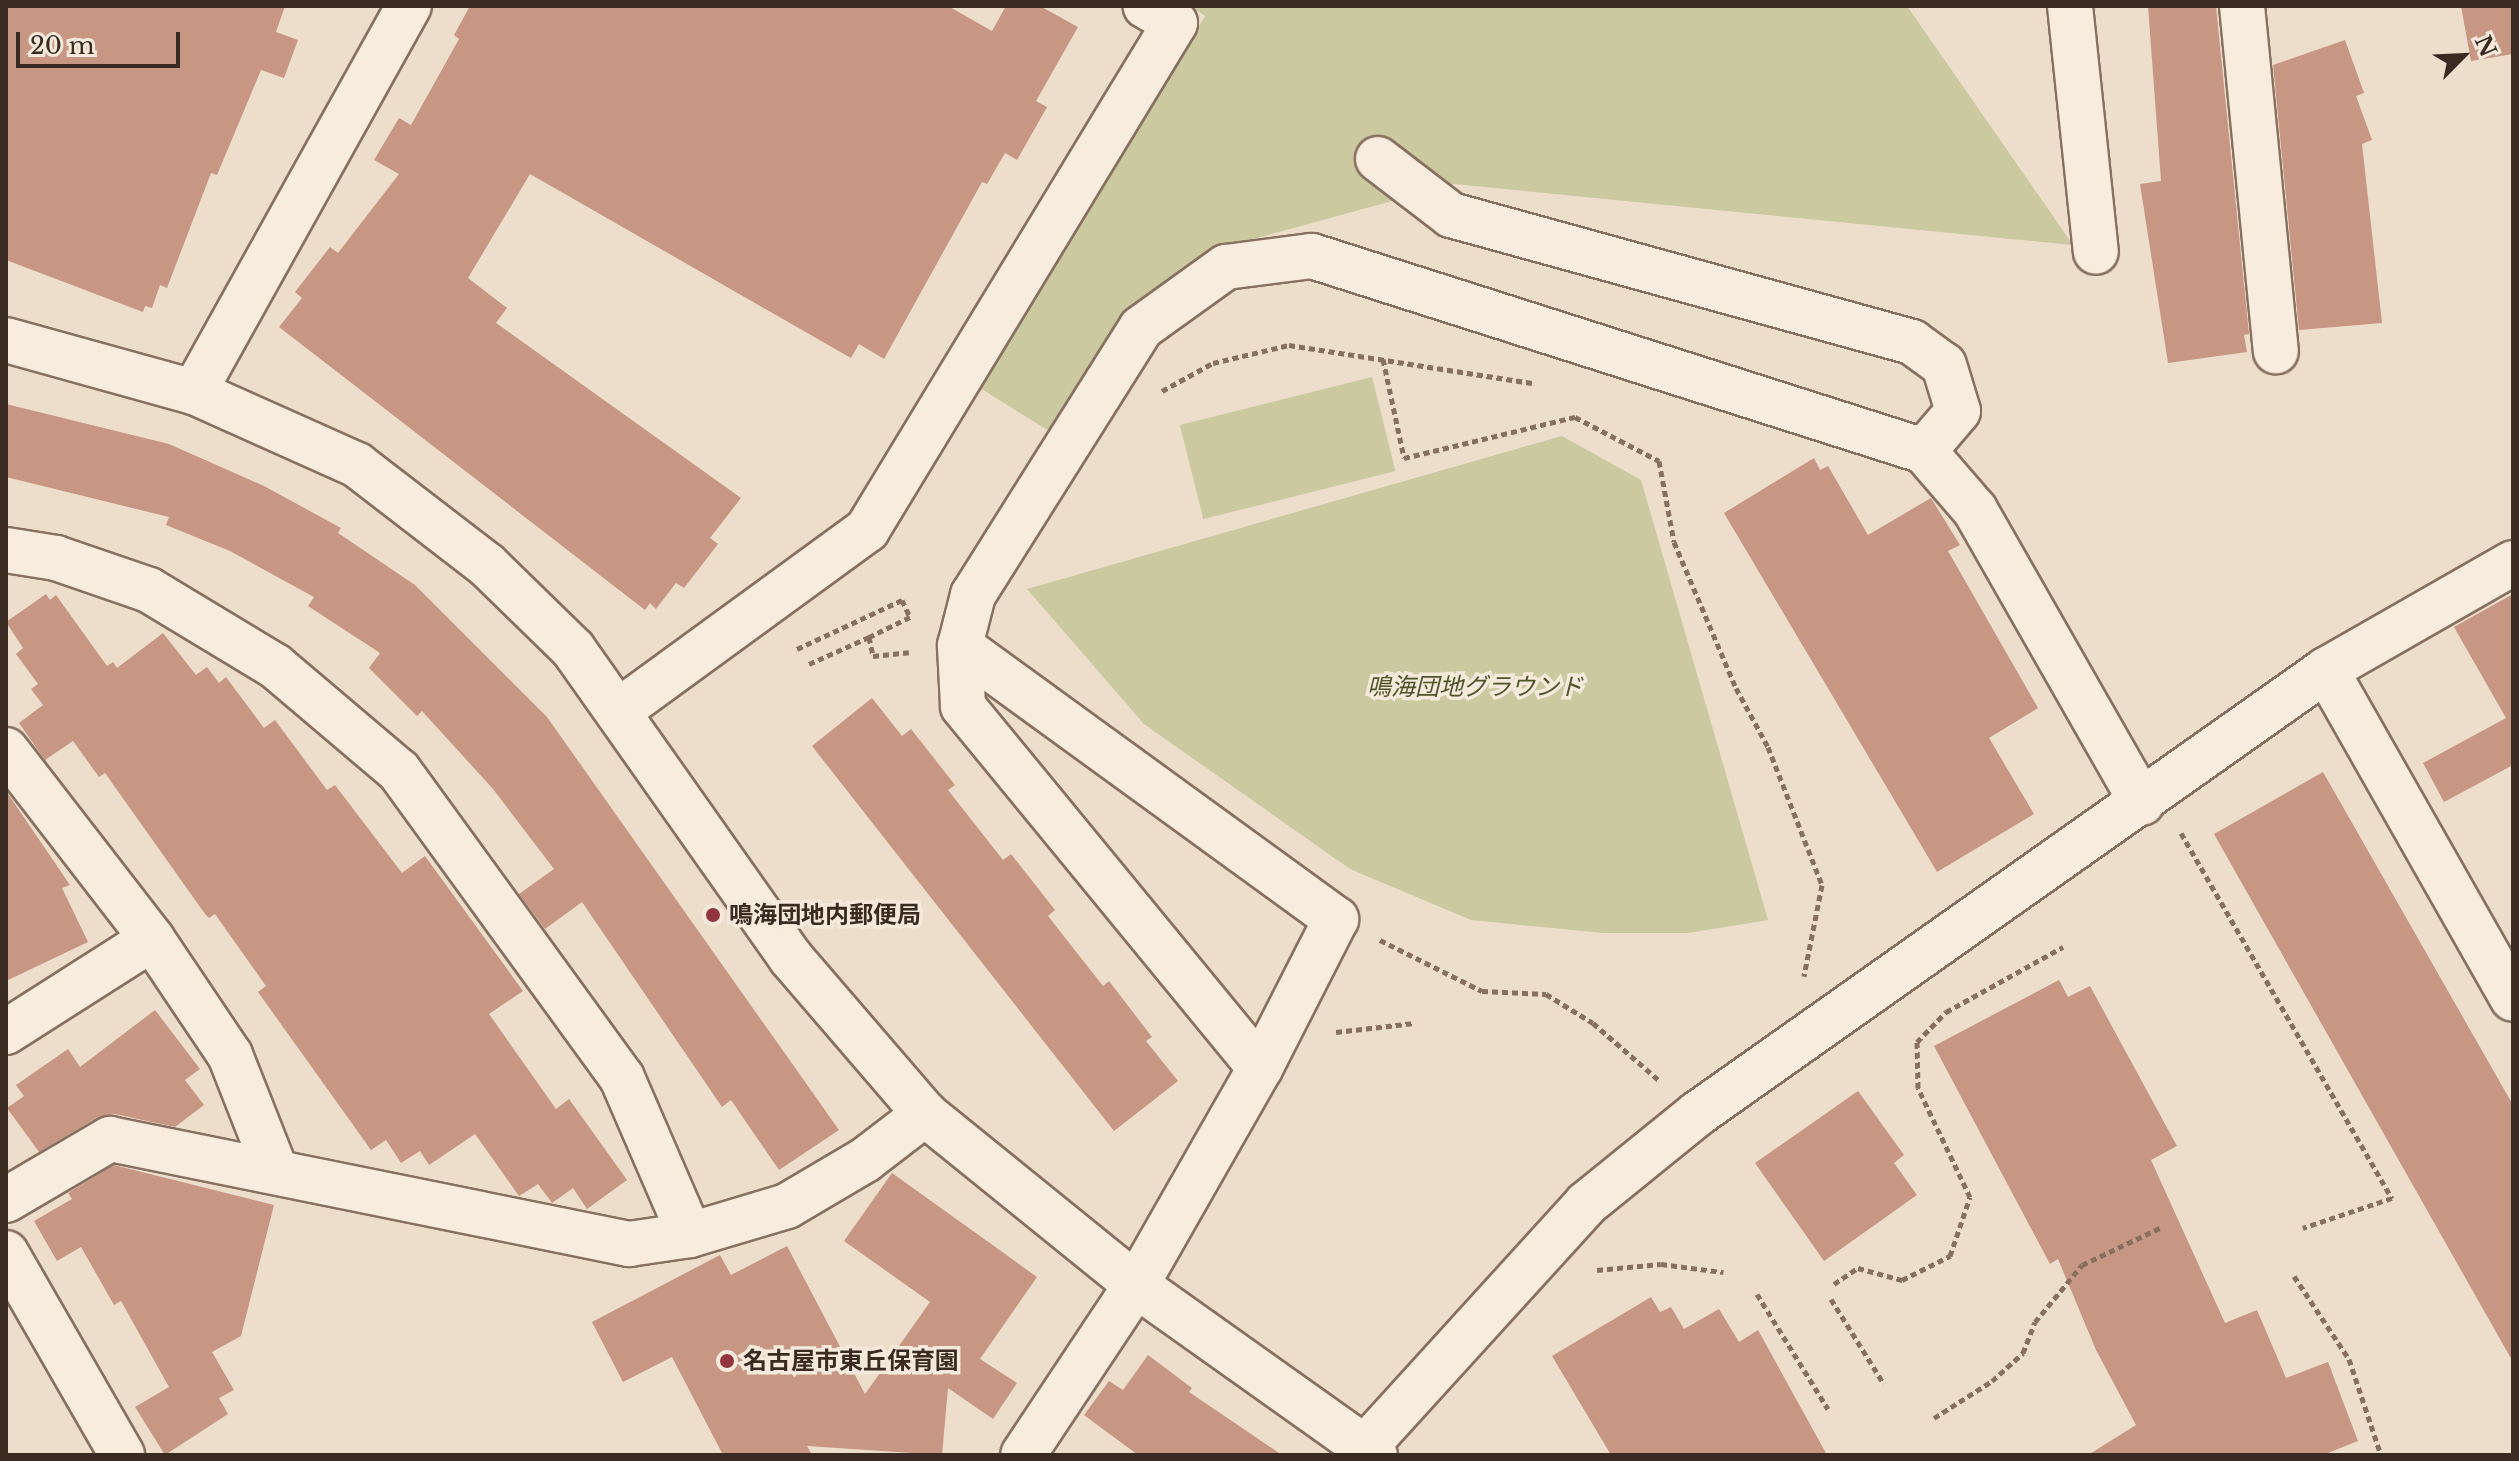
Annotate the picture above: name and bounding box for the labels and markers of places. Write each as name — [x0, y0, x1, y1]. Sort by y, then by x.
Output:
place label: 鳴海団地内郵便局 — [729, 901, 921, 929]
marker: 鳴海団地内郵便局 — [704, 906, 722, 924]
place label: 名古屋市東丘保育園 — [743, 1347, 959, 1375]
marker: 名古屋市東丘保育園 — [718, 1352, 736, 1370]

